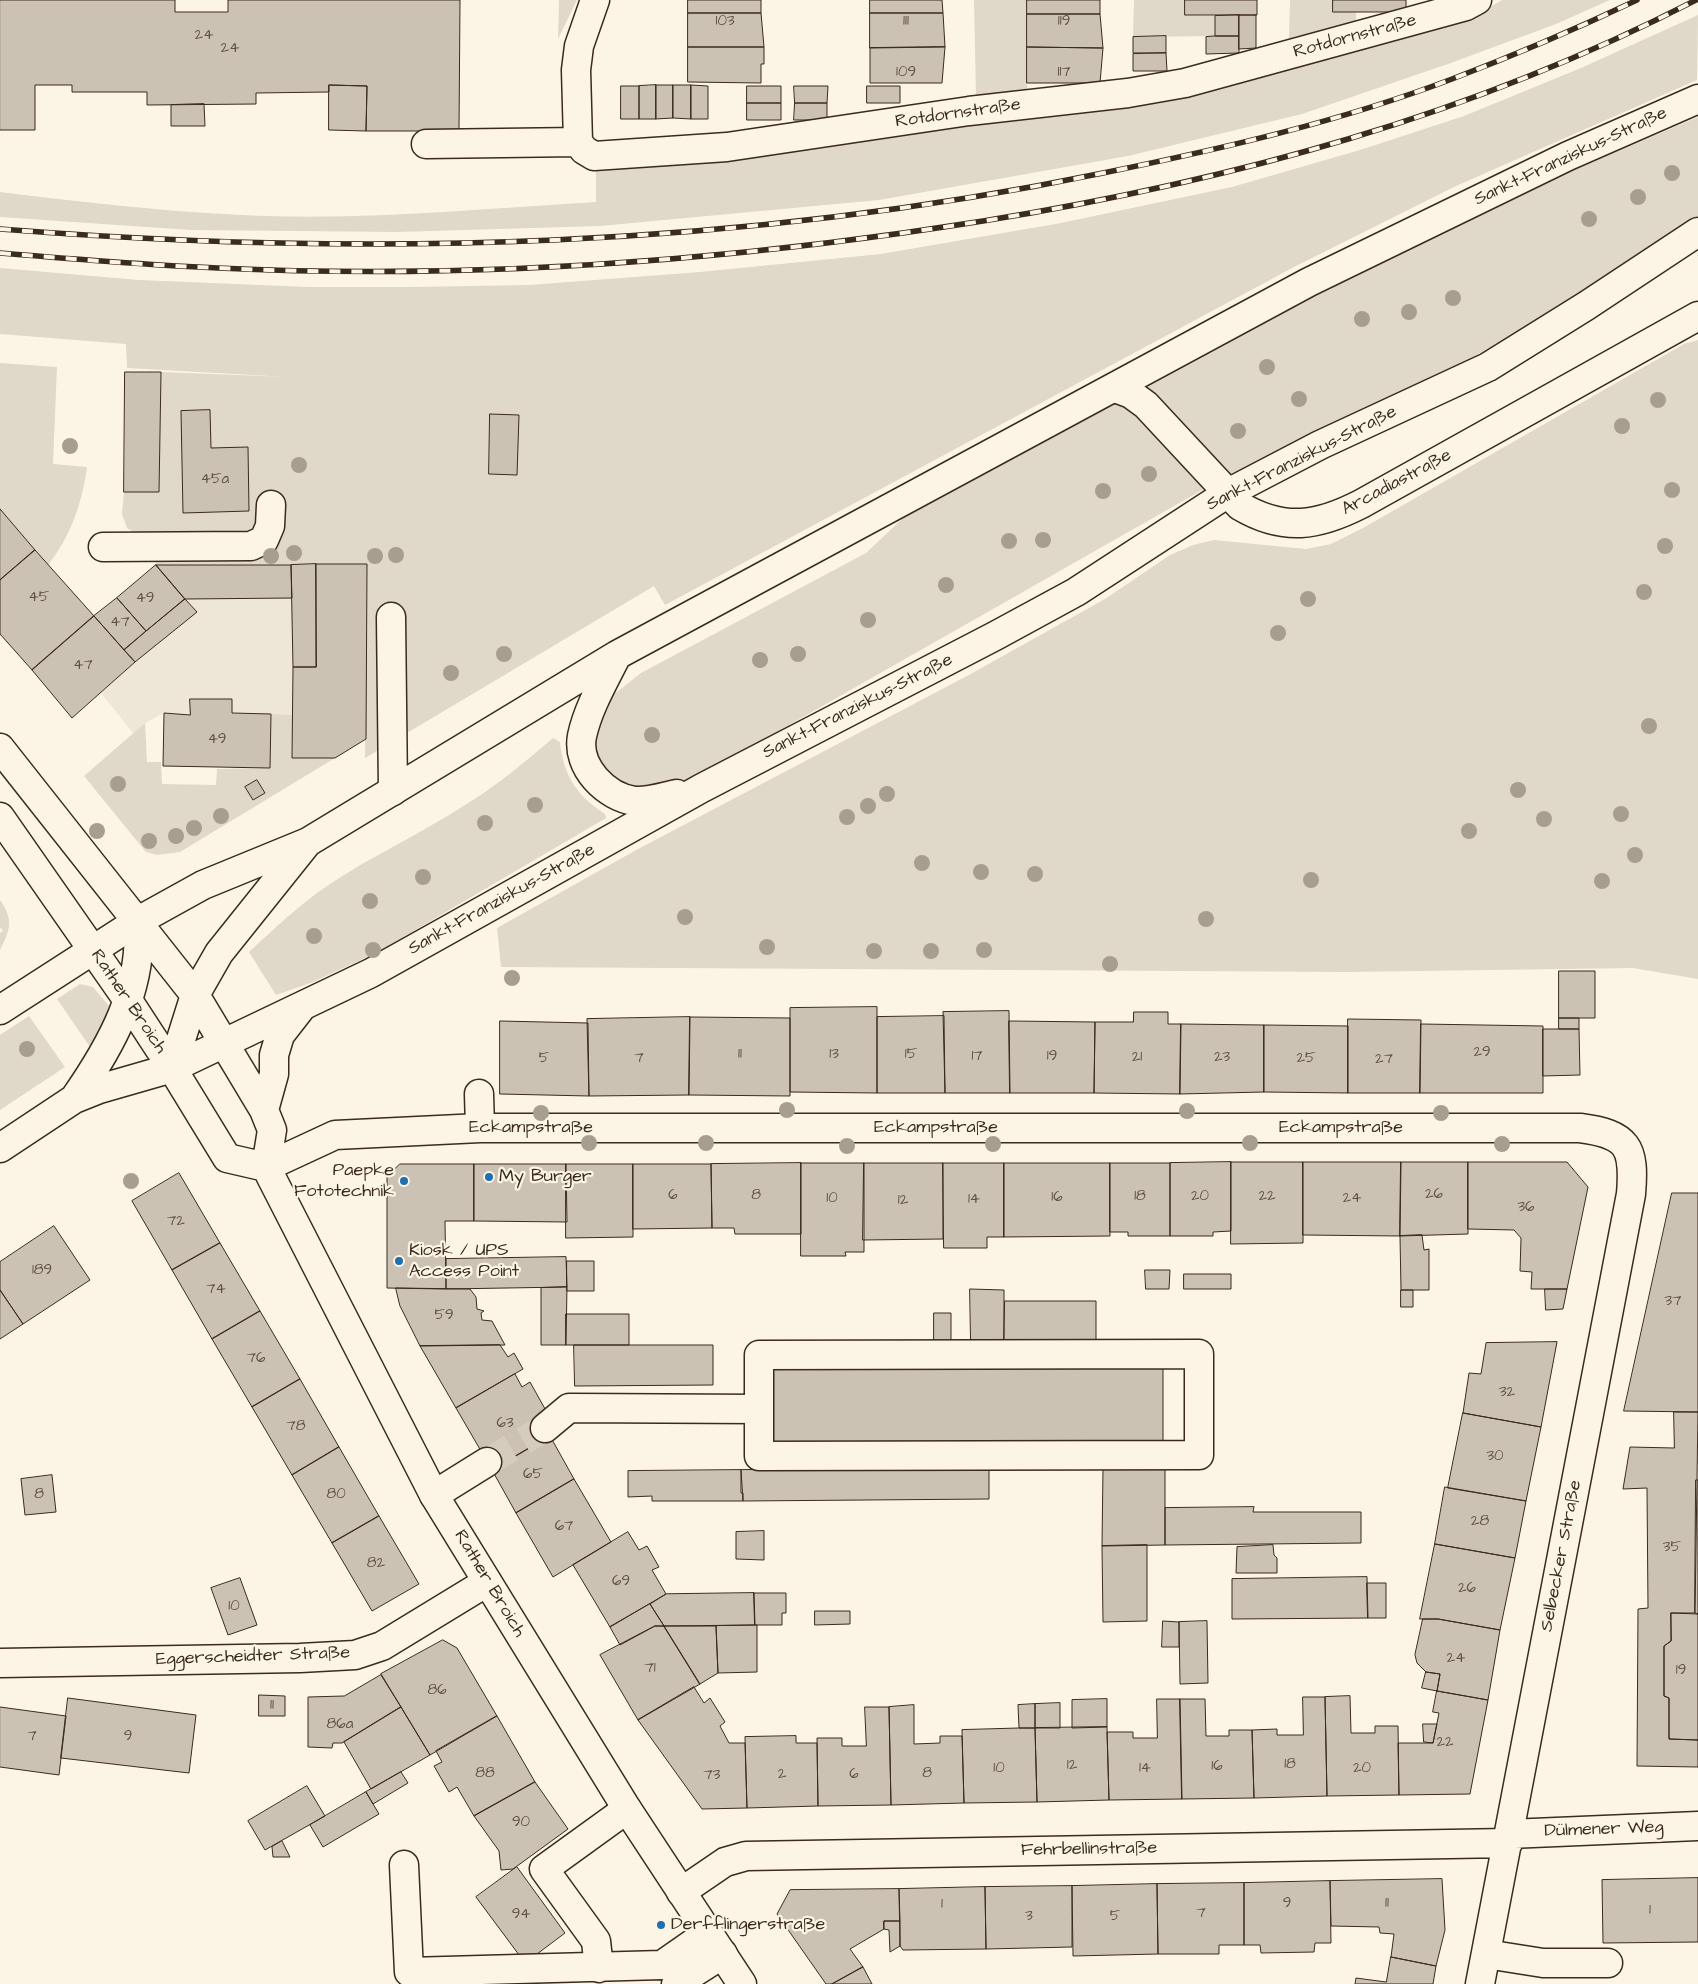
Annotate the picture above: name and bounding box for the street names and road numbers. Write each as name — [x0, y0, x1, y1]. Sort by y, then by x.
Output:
street label: Rotdornstraße — [1291, 10, 1419, 64]
street label: Rotdornstraße — [894, 95, 1022, 133]
street label: Sankt-Franziskus-Straße — [1471, 103, 1671, 211]
street label: Sankt-Franziskus-Straße — [1203, 402, 1401, 516]
street label: Arcadiastraße — [1338, 445, 1456, 521]
street label: Sankt-Franziskus-Straße — [759, 650, 957, 764]
street label: Sankt-Franziskus-Straße — [405, 840, 599, 960]
street label: Rather Broich — [85, 946, 171, 1058]
street label: Eckampstraße — [469, 1117, 593, 1139]
street label: Eckampstraße — [874, 1117, 998, 1139]
street label: Eckampstraße — [1279, 1117, 1403, 1139]
street label: Selbecker Straße — [1537, 1478, 1587, 1634]
street label: Rather Broich — [449, 1527, 529, 1641]
street label: Eggerscheidter Straße — [155, 1643, 351, 1671]
street label: Dülmener Weg — [1544, 1817, 1664, 1843]
street label: Fehrbellinstraße — [1021, 1838, 1157, 1862]

